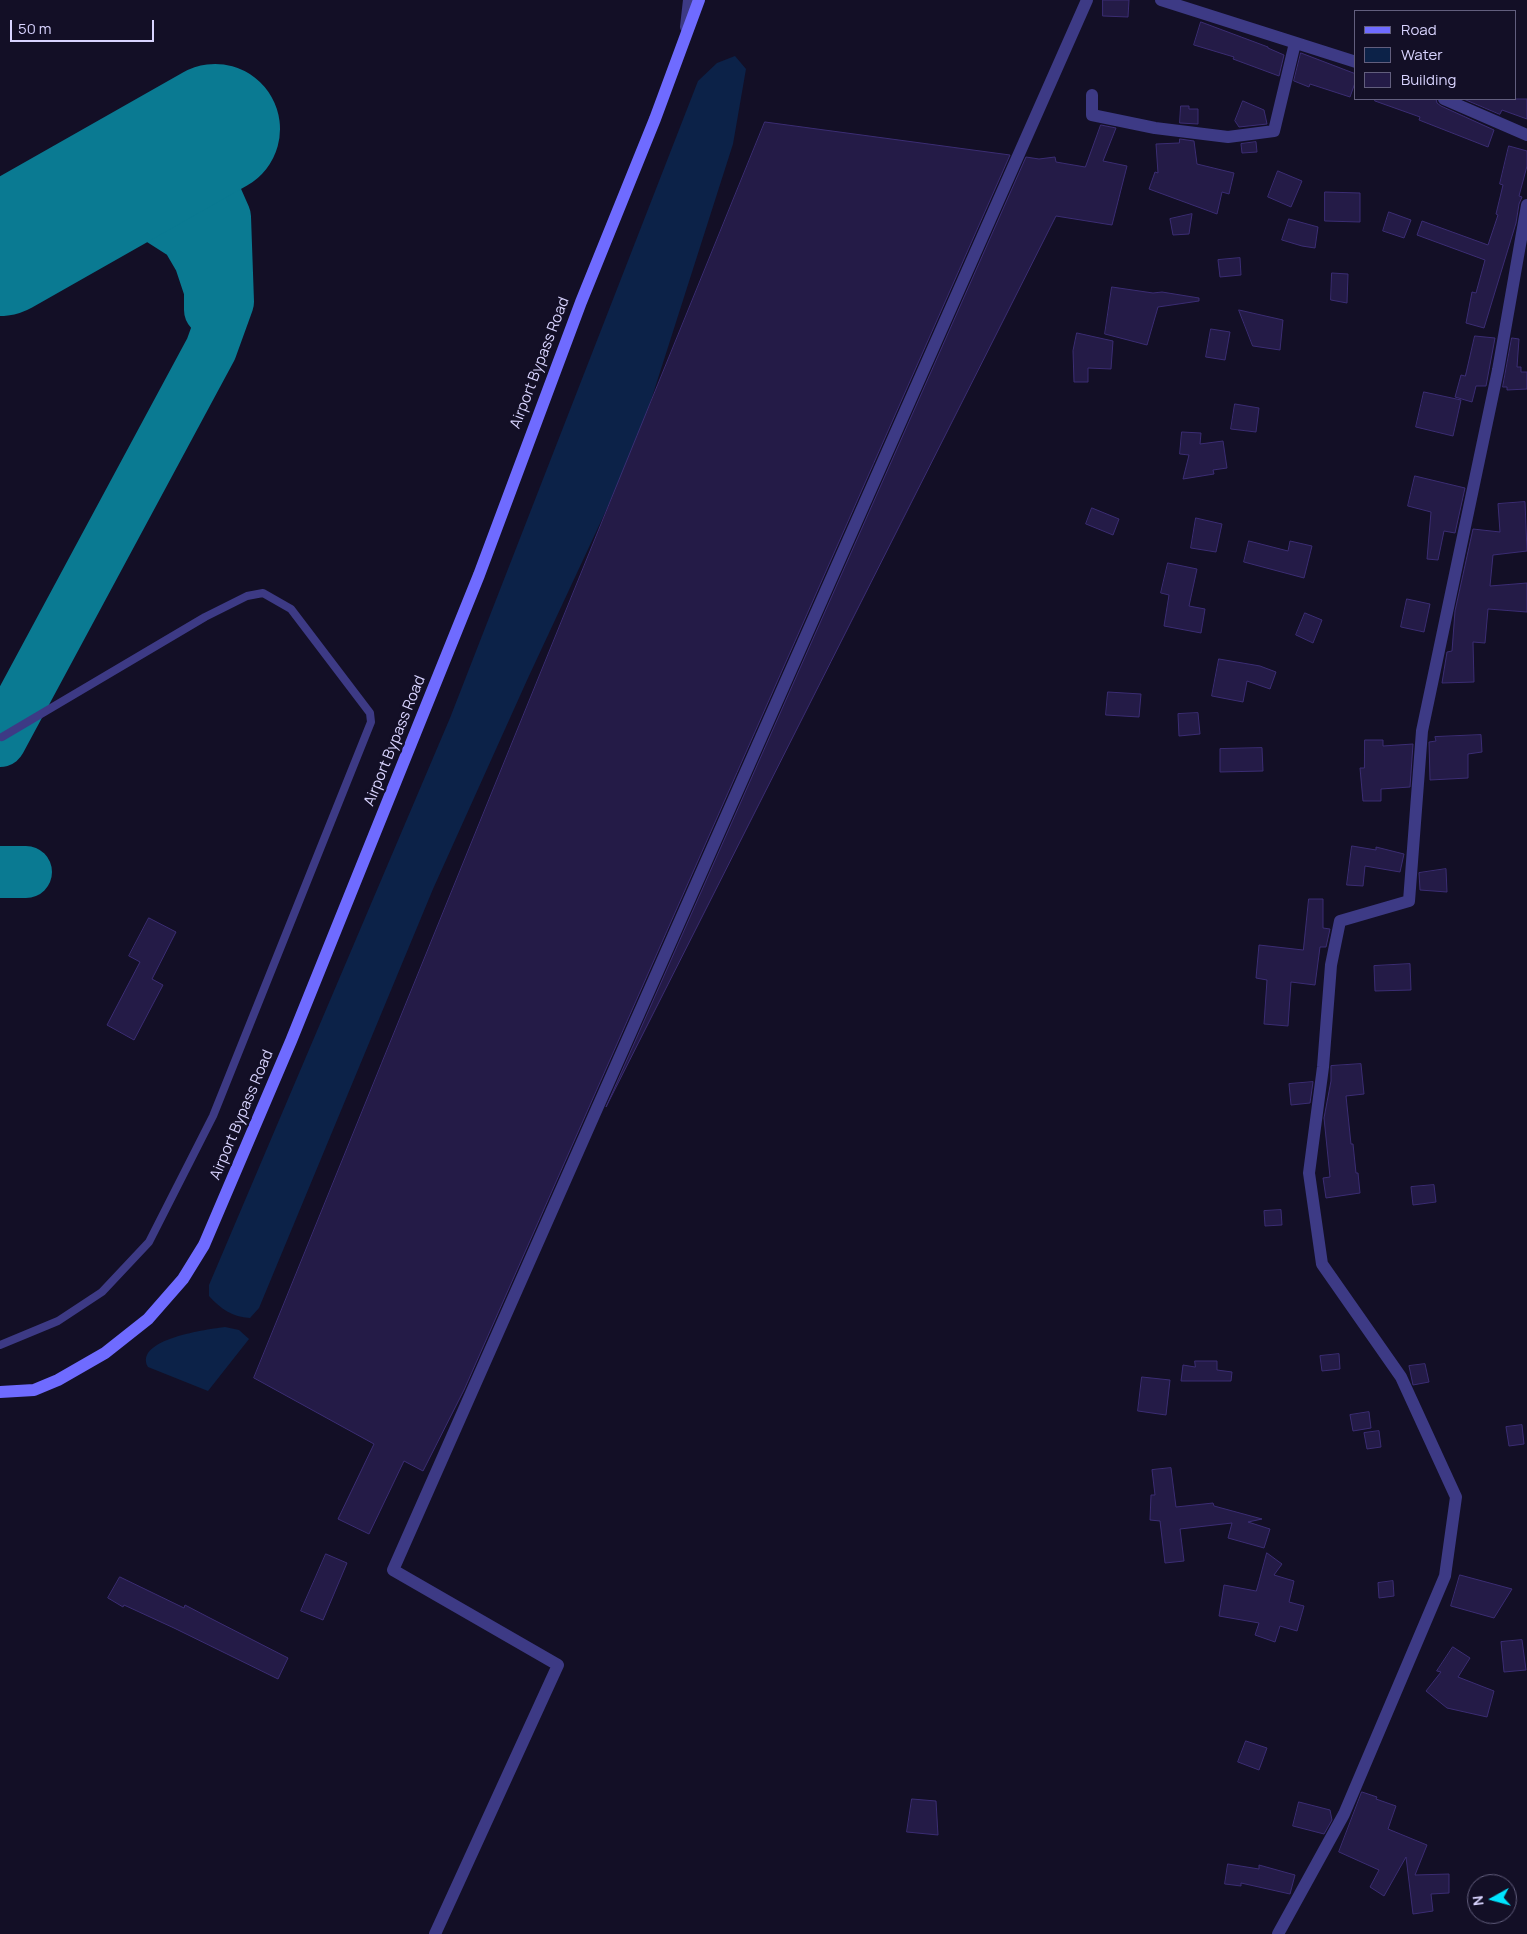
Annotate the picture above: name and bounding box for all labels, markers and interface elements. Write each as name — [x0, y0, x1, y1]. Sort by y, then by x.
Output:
scale bar — [12, 10, 156, 42]
legend — [1354, 10, 1517, 100]
text: 50 m — [18, 18, 52, 39]
text: Road — [1401, 19, 1437, 40]
text: Water — [1401, 44, 1443, 65]
text: Building — [1401, 69, 1456, 90]
street label: Airport Bypass Road — [507, 295, 573, 431]
street label: Airport Bypass Road — [361, 673, 429, 809]
street label: Airport Bypass Road — [207, 1047, 277, 1183]
north arrow — [1467, 1874, 1517, 1924]
text: N — [1468, 1895, 1488, 1907]

